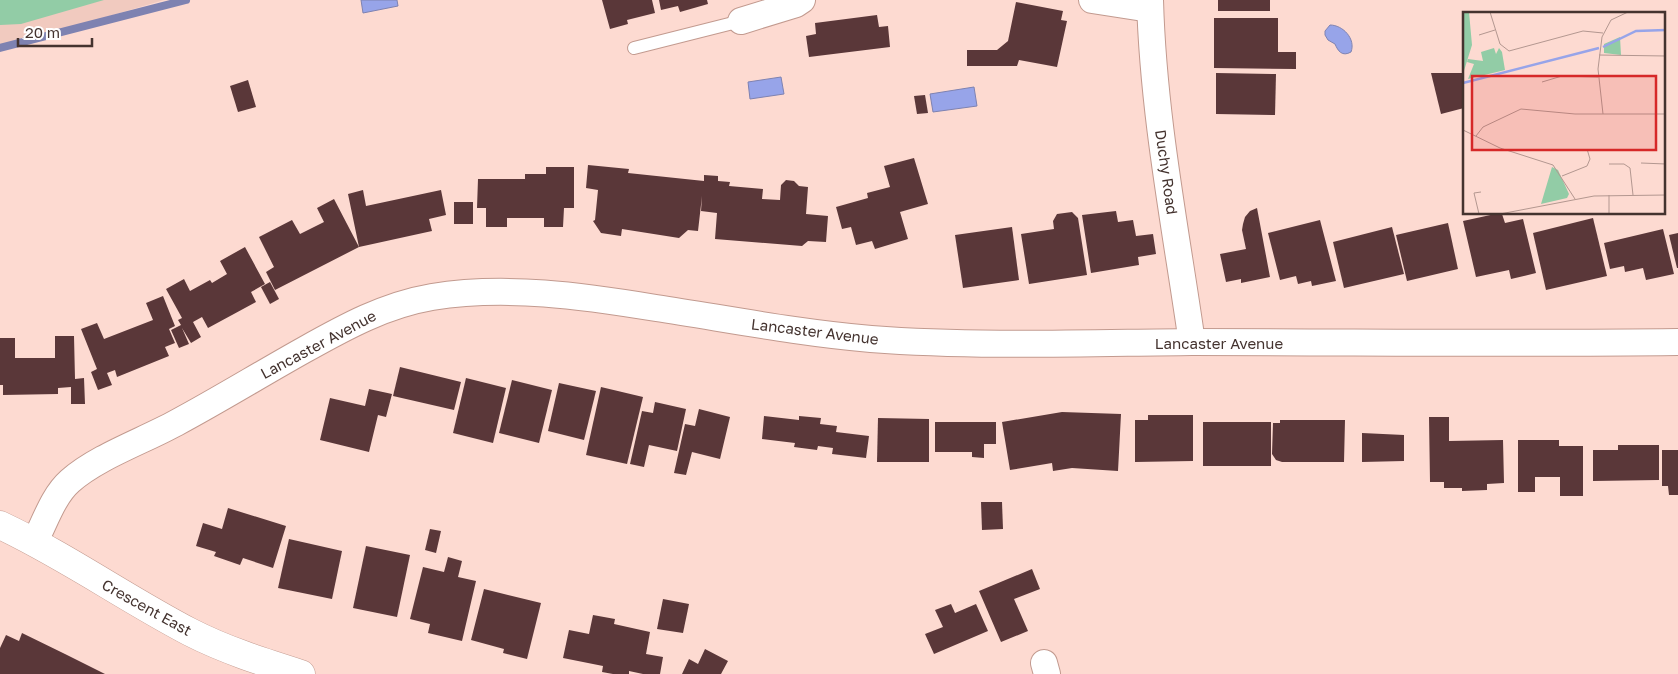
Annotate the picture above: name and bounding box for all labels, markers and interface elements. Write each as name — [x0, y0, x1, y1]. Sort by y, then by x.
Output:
inset map — [1463, 12, 1666, 215]
scale bar — [18, 15, 91, 47]
text: 20 m — [25, 23, 60, 41]
street label: Duchy Road — [1152, 128, 1182, 216]
street label: Lancaster Avenue — [257, 306, 379, 382]
street label: Lancaster Avenue — [750, 314, 880, 348]
street label: Lancaster Avenue — [1155, 334, 1283, 352]
street label: Crescent East — [99, 575, 195, 639]

